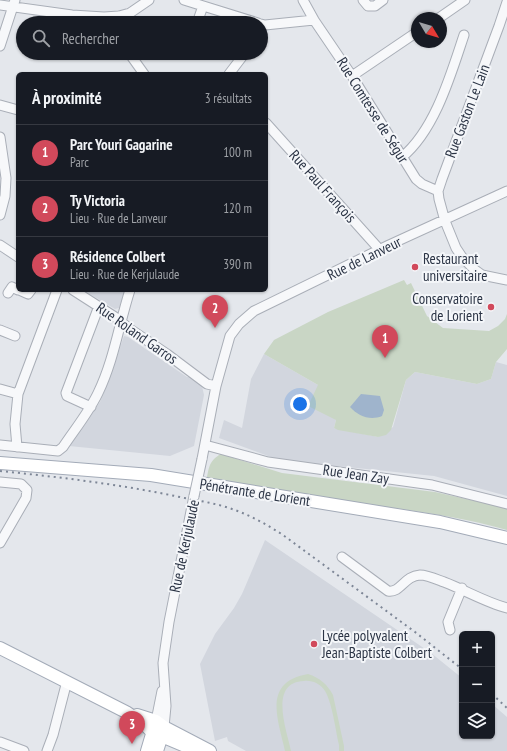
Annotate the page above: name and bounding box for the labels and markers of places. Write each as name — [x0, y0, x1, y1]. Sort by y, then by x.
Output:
place label: Restaurant universitaire — [423, 249, 488, 285]
marker: Restaurant universitaire — [410, 262, 420, 272]
place label: Conservatoire de Lorient — [412, 289, 483, 325]
pin: 2 — [202, 295, 228, 328]
marker: Conservatoire de Lorient — [486, 302, 496, 312]
pin: 1 — [372, 325, 398, 358]
place label: Lycée polyvalent Jean-Baptiste Colbert — [321, 626, 432, 662]
marker: Lycée polyvalent Jean-Baptiste Colbert — [309, 639, 319, 649]
pin: 3 — [119, 711, 145, 744]

